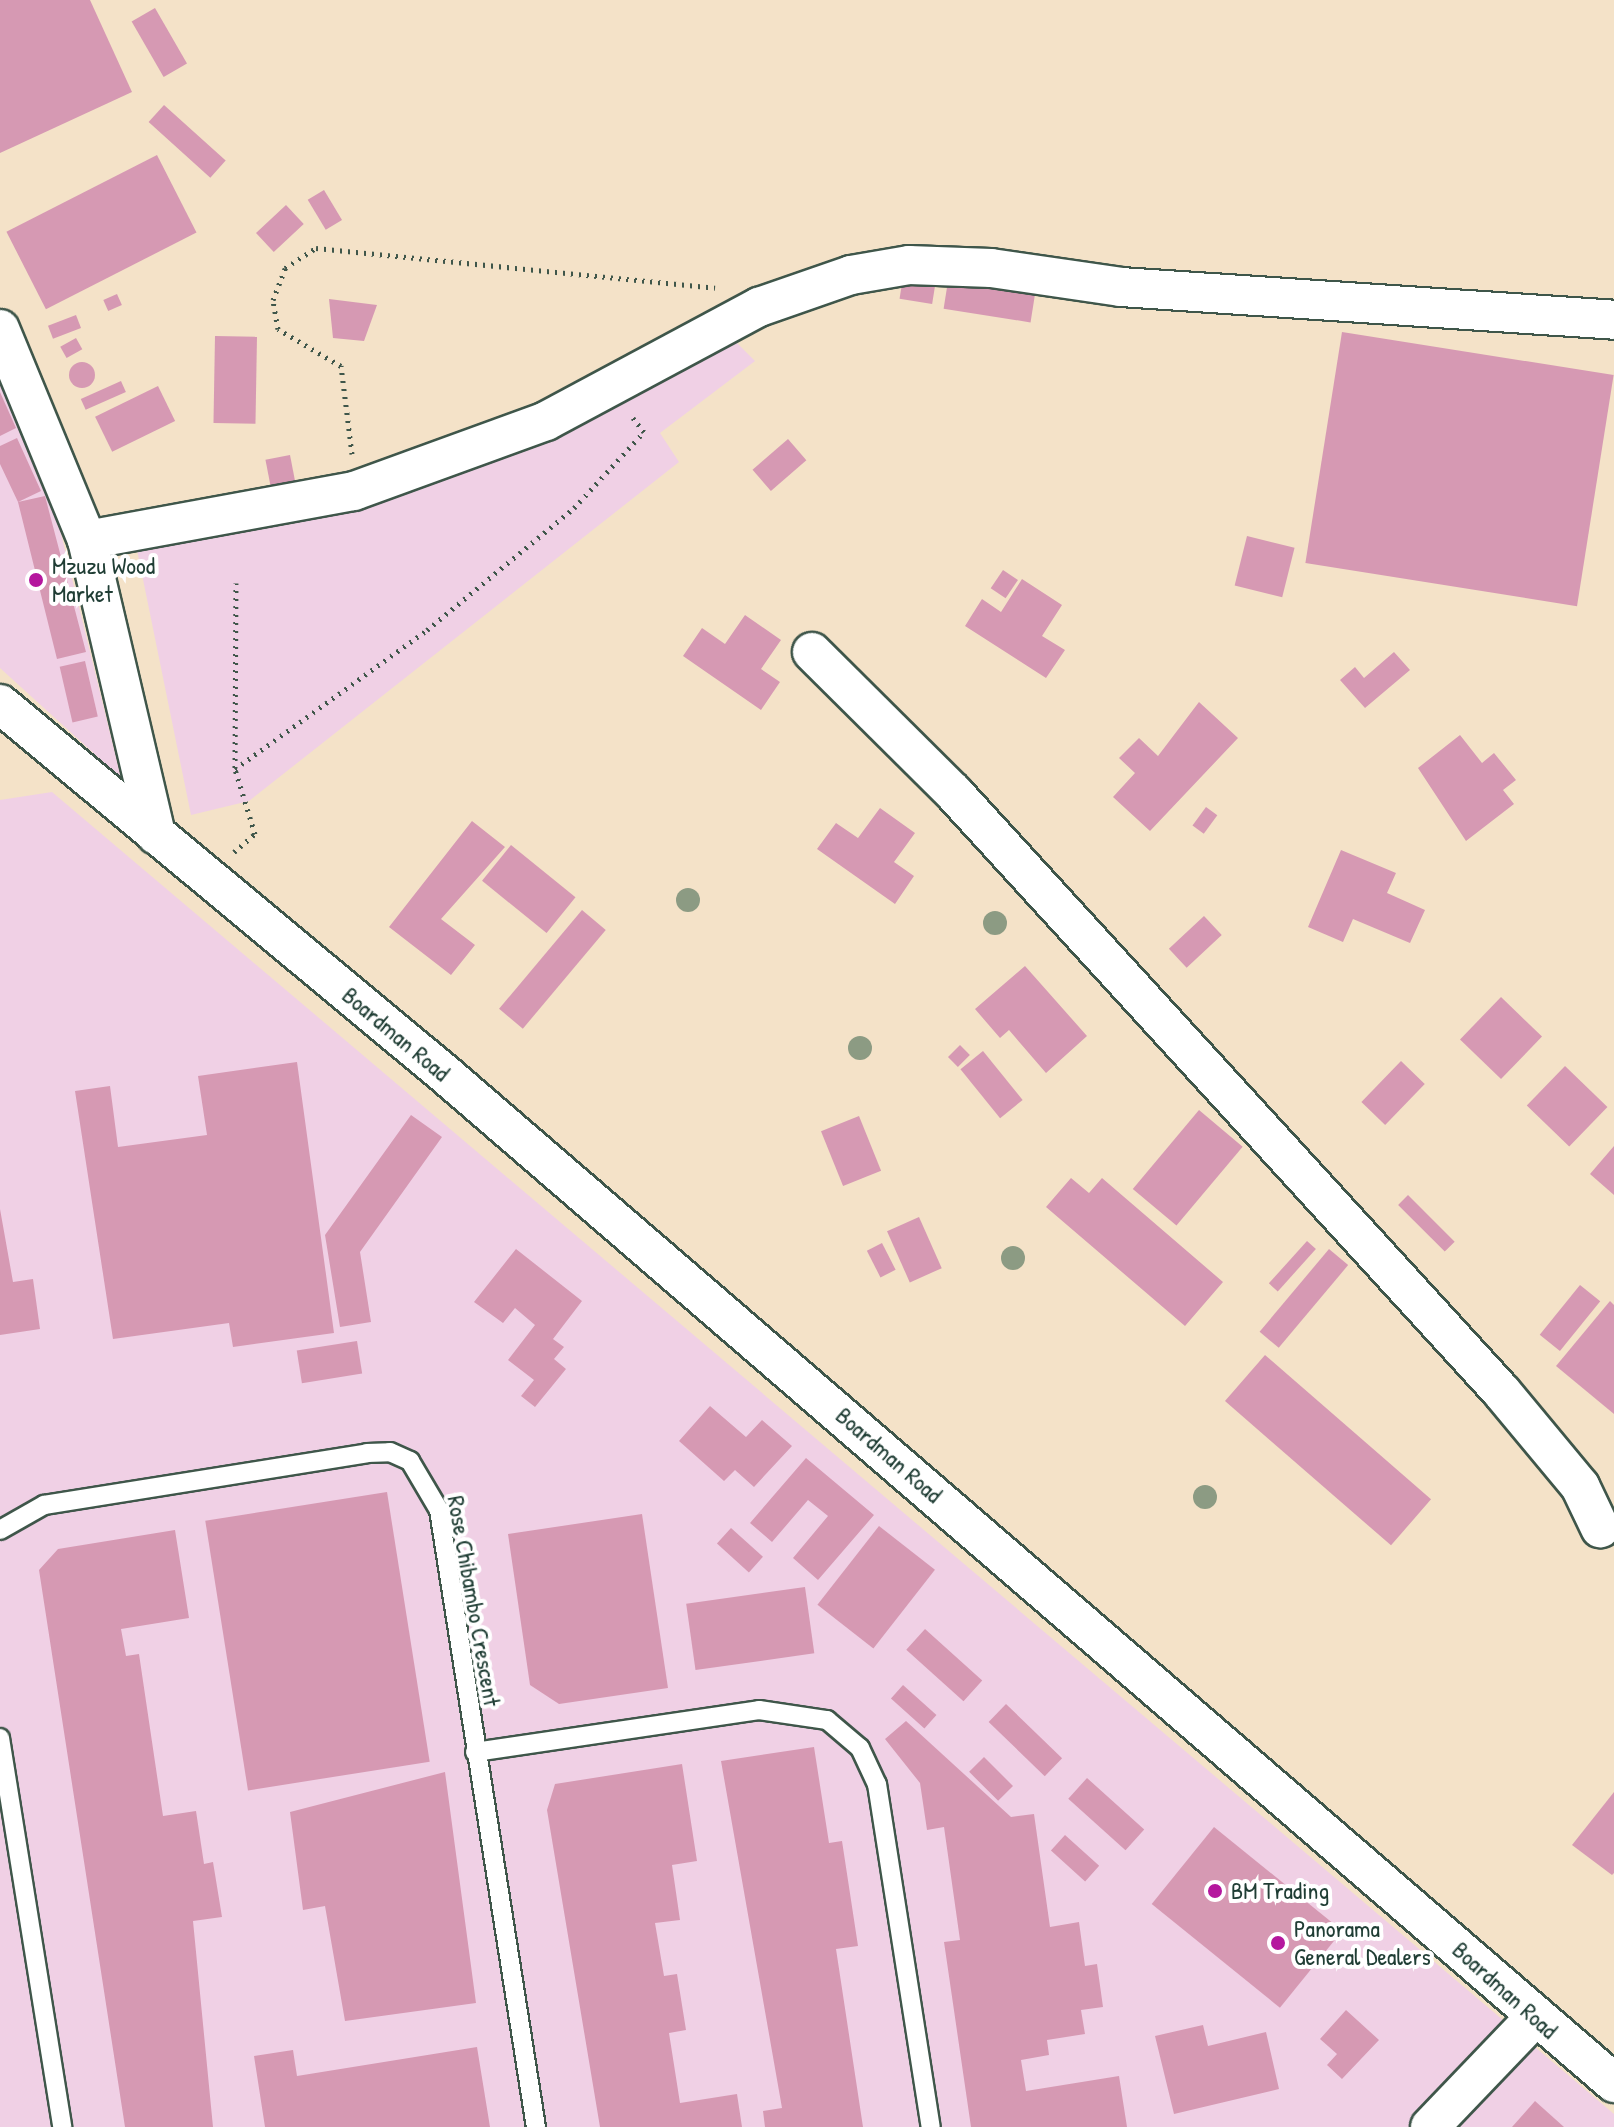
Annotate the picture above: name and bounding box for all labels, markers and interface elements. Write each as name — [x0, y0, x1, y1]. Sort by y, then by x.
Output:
place label: Mzuzu Wood Market — [52, 552, 155, 608]
marker: Mzuzu Wood Market — [27, 571, 45, 589]
street label: Boardman Road — [336, 981, 456, 1087]
street label: Boardman Road — [830, 1401, 948, 1509]
street label: Rose Chibambo Crescent — [441, 1493, 507, 1709]
place label: BM Trading — [1231, 1877, 1329, 1905]
marker: BM Trading — [1206, 1882, 1224, 1900]
place label: Panorama General Dealers — [1294, 1915, 1431, 1971]
marker: Panorama General Dealers — [1269, 1934, 1287, 1952]
street label: Boardman Road — [1447, 1935, 1563, 2045]

